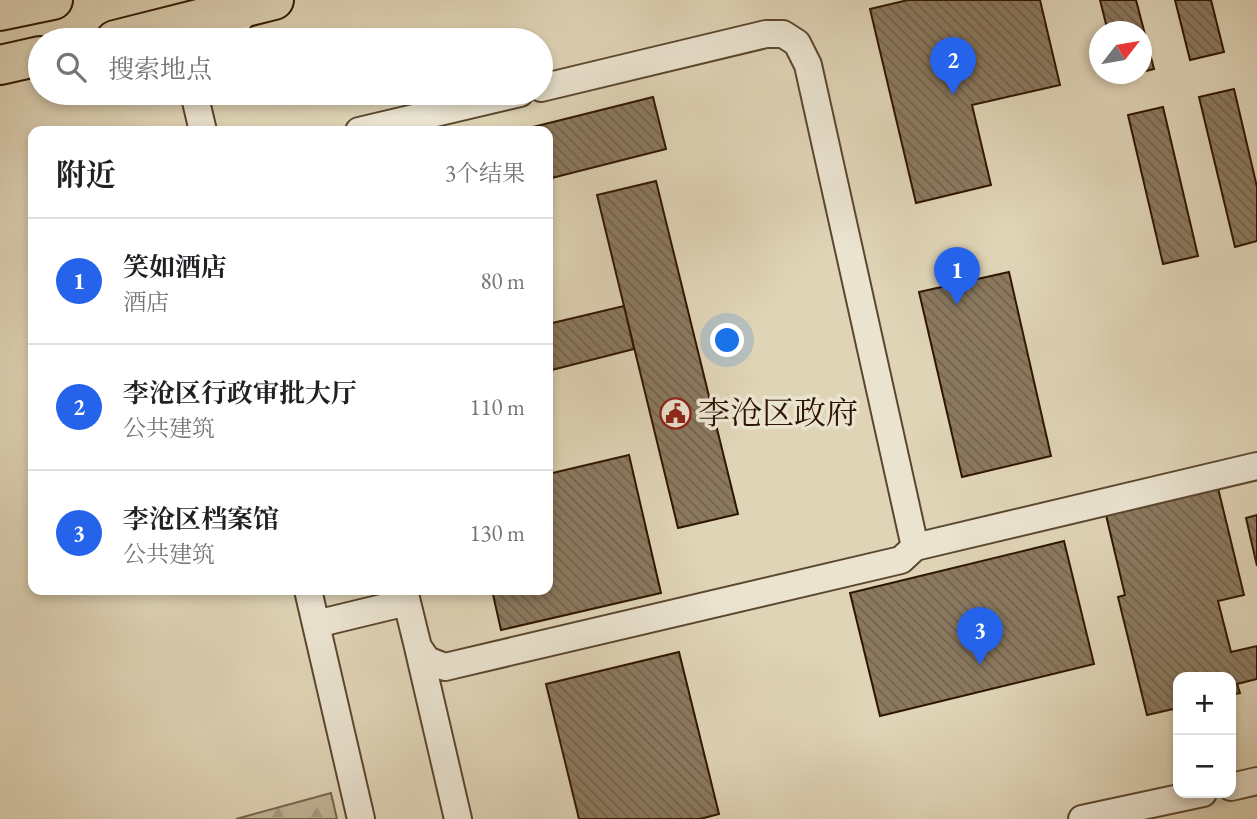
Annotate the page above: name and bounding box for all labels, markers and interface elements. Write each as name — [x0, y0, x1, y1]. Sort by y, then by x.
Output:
north arrow — [1089, 21, 1152, 84]
search box — [28, 28, 553, 105]
pin: 2 — [930, 37, 976, 95]
icon: search — [52, 48, 90, 86]
text: 搜索地点 — [108, 52, 212, 86]
text: 附近 — [56, 155, 116, 194]
text: 3个结果 — [445, 158, 525, 188]
pin: 1 — [934, 247, 980, 305]
text: 笑如酒店 — [123, 250, 227, 284]
text: 1 — [73, 266, 85, 296]
text: 80 m — [480, 266, 525, 296]
text: 酒店 — [123, 287, 169, 317]
your location — [710, 323, 744, 357]
text: 李沧区行政审批大厅 — [123, 376, 357, 410]
text: 2 — [73, 392, 85, 422]
text: 110 m — [469, 392, 525, 422]
place label: 李沧区政府 — [698, 392, 858, 434]
public building icon: 李沧区政府 — [658, 396, 692, 430]
text: 公共建筑 — [123, 413, 215, 443]
text: 李沧区档案馆 — [123, 502, 279, 536]
text: 3 — [73, 518, 85, 548]
text: 130 m — [469, 518, 525, 548]
text: 公共建筑 — [123, 539, 215, 569]
pin: 3 — [957, 607, 1003, 665]
map controls — [1173, 672, 1236, 798]
button: + — [1173, 672, 1236, 735]
button: − — [1173, 735, 1236, 798]

